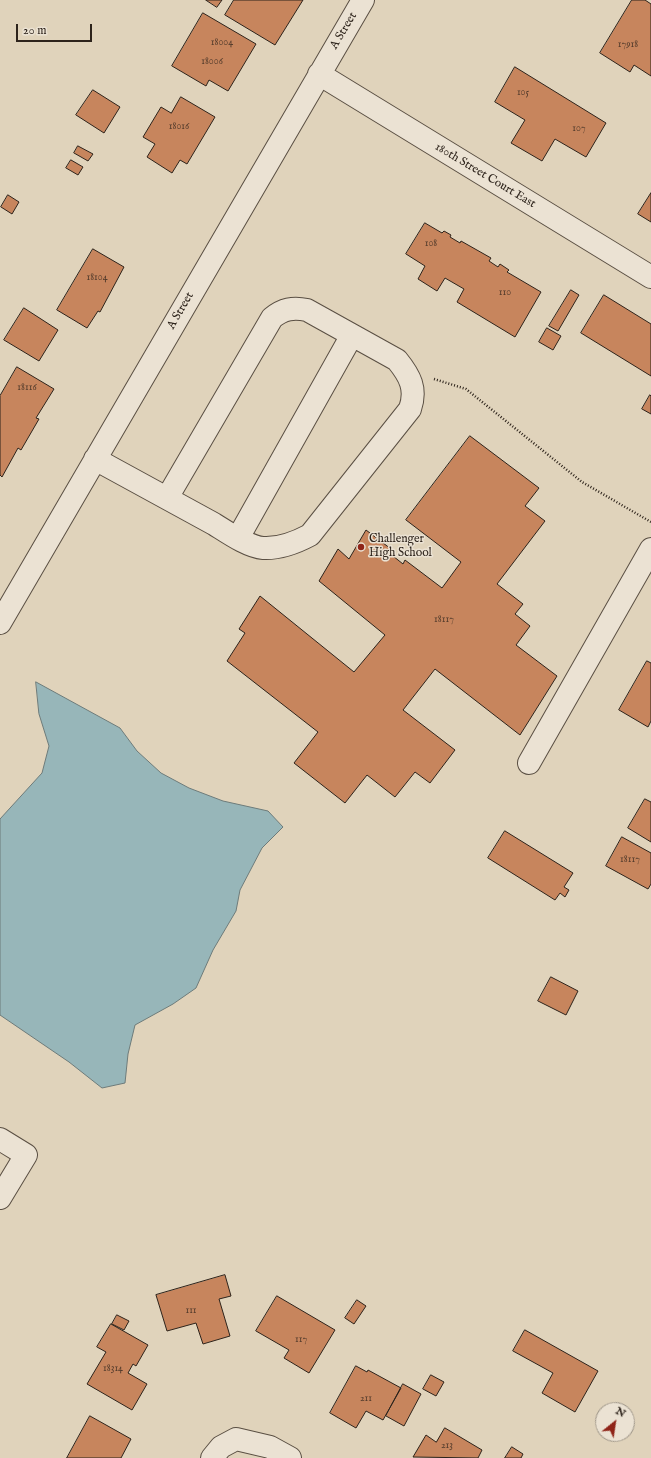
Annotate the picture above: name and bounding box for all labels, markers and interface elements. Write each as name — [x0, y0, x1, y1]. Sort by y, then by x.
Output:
street label: A Street — [327, 10, 361, 52]
scale bar — [18, 16, 94, 42]
text: 20 m — [23, 23, 46, 38]
house number: 18004 — [211, 37, 233, 49]
house number: 17918 — [618, 39, 638, 51]
house number: 18006 — [201, 56, 223, 68]
house number: 105 — [517, 87, 529, 99]
house number: 18016 — [169, 121, 189, 133]
house number: 107 — [572, 123, 586, 135]
street label: 180th Street Court East — [432, 140, 538, 212]
house number: 108 — [425, 238, 437, 250]
house number: 18104 — [86, 272, 108, 284]
house number: 110 — [499, 287, 511, 299]
street label: A Street — [165, 290, 197, 332]
house number: 18116 — [17, 382, 37, 394]
place label: Challenger High School — [369, 533, 432, 561]
marker: Challenger High School — [356, 542, 366, 552]
house number: 18117 — [434, 614, 454, 626]
house number: 18117 — [620, 854, 640, 866]
house number: 111 — [185, 1305, 197, 1317]
house number: 117 — [295, 1334, 307, 1346]
house number: 18314 — [103, 1363, 123, 1375]
house number: 211 — [360, 1393, 372, 1405]
north arrow — [595, 1402, 635, 1442]
text: N — [613, 1404, 628, 1421]
house number: 213 — [441, 1440, 453, 1452]

